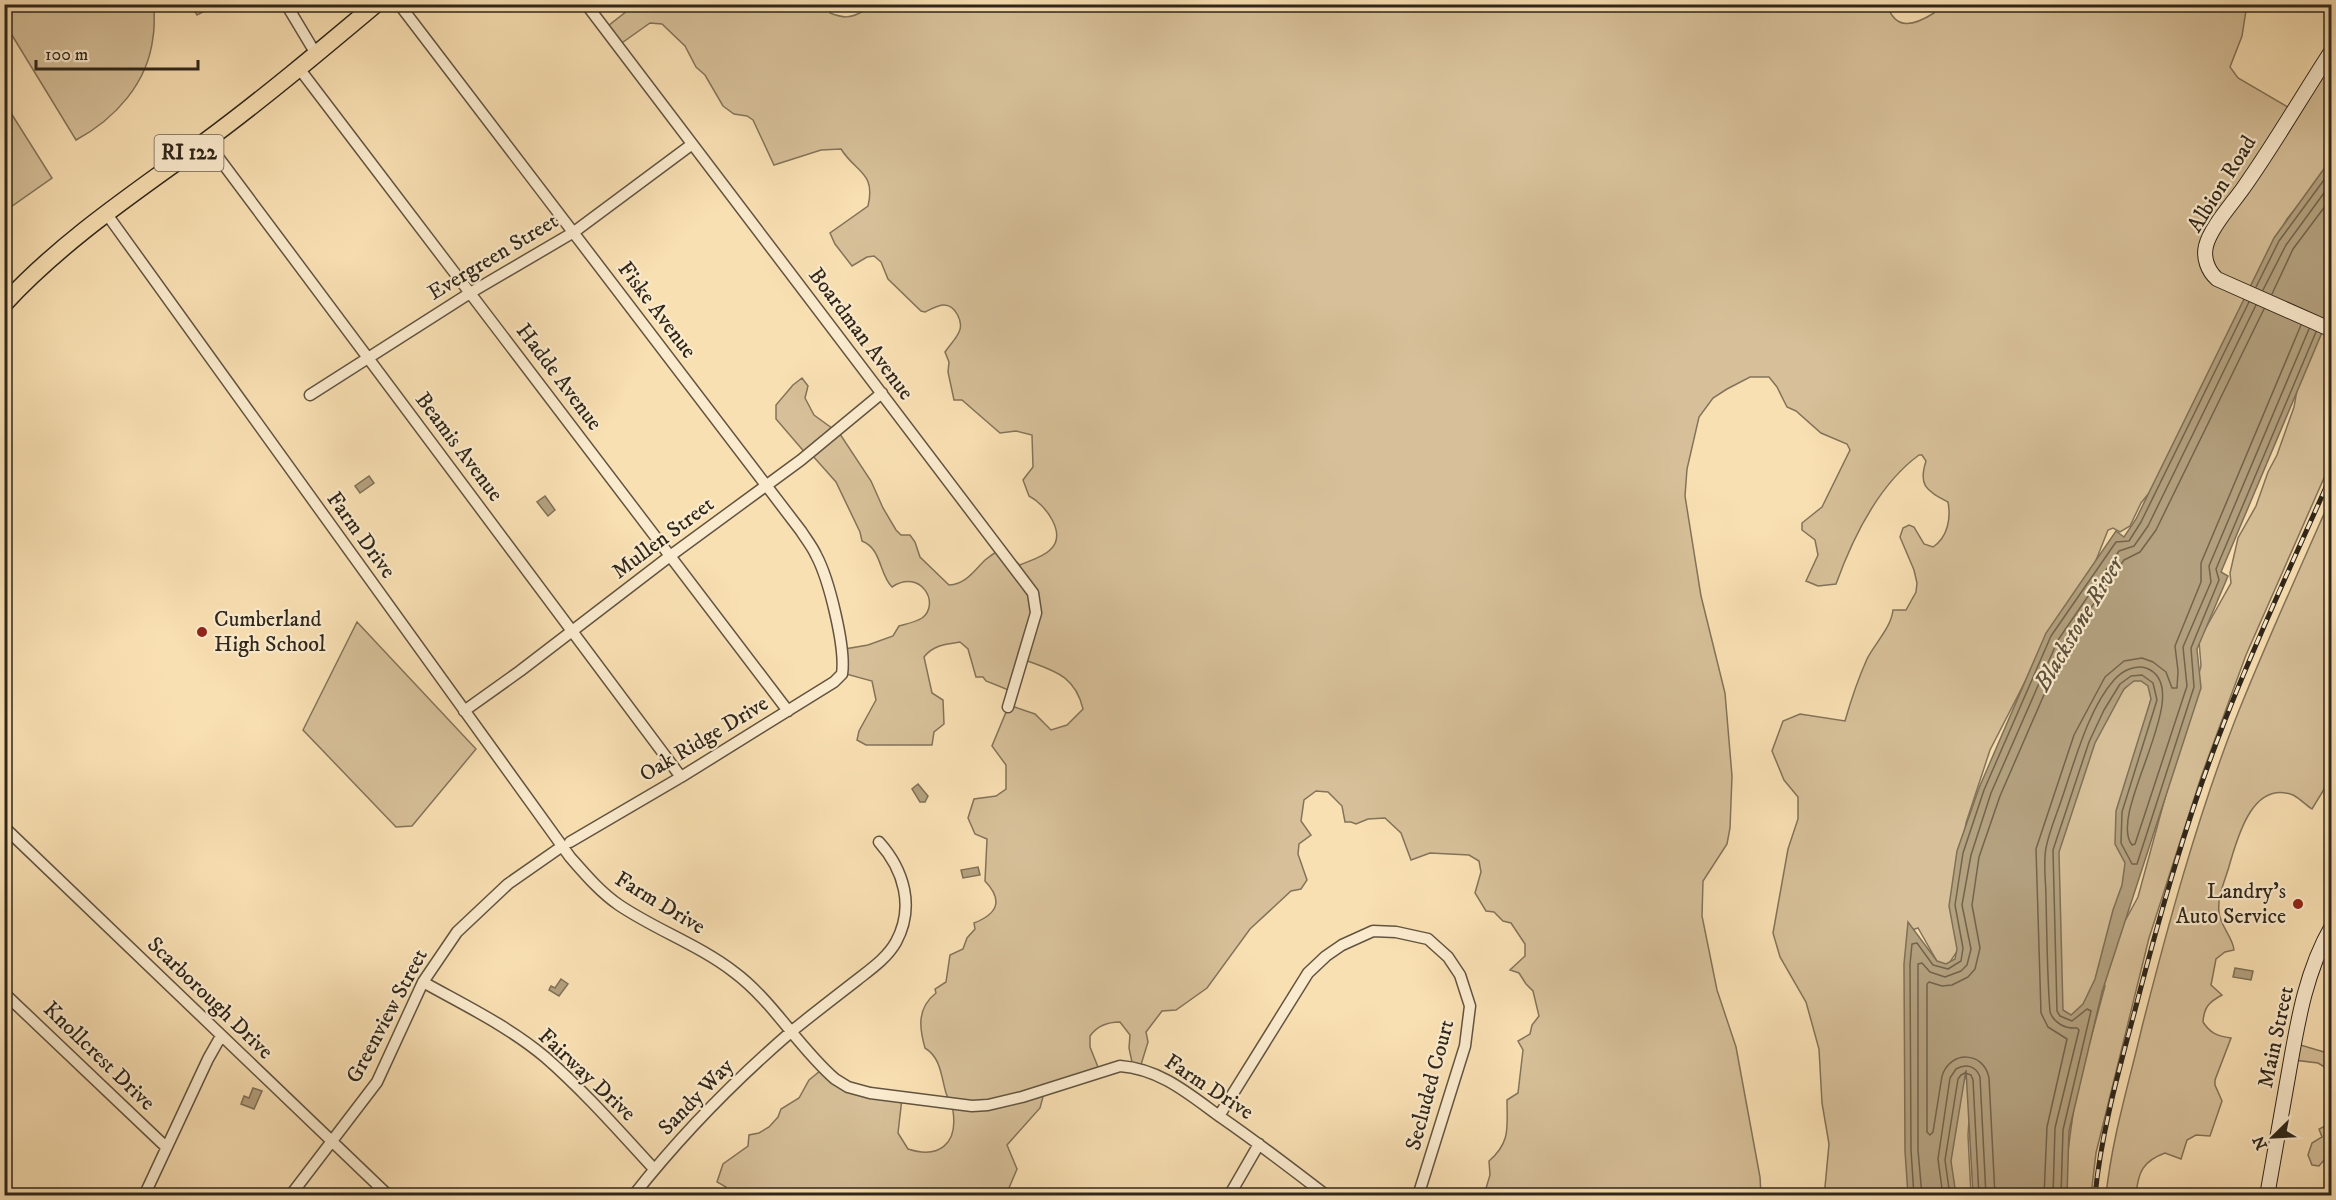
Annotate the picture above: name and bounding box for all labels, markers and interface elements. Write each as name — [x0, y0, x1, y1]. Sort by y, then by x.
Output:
scale bar — [36, 33, 198, 71]
text: 100 m — [45, 44, 88, 66]
street label: Albion Road — [2182, 131, 2262, 237]
road number: RI 122 — [154, 135, 224, 171]
street label: Evergreen Street — [423, 207, 563, 307]
street label: Fiske Avenue — [612, 256, 702, 364]
street label: Boardman Avenue — [803, 263, 919, 405]
street label: Hadde Avenue — [510, 318, 608, 436]
street label: Beamis Avenue — [409, 387, 509, 507]
street label: Farm Drive — [321, 486, 401, 584]
street label: Mullen Street — [607, 491, 719, 585]
water label: Blackstone River — [2027, 550, 2132, 697]
place label: Cumberland High School — [214, 606, 326, 658]
marker: Cumberland High School — [195, 625, 209, 639]
street label: Oak Ridge Drive — [635, 690, 773, 788]
street label: Farm Drive — [610, 866, 710, 940]
place label: Landry's Auto Service — [2176, 878, 2286, 930]
marker: Landry's Auto Service — [2291, 897, 2305, 911]
street label: Scarborough Drive — [141, 931, 279, 1065]
street label: Greenview Street — [340, 944, 434, 1088]
street label: Main Street — [2252, 984, 2300, 1090]
street label: Knollcrest Drive — [37, 996, 161, 1116]
street label: Secluded Court — [1400, 1017, 1460, 1153]
street label: Fairway Drive — [533, 1023, 641, 1127]
street label: Farm Drive — [1159, 1048, 1259, 1126]
street label: Sandy Way — [653, 1052, 740, 1141]
north arrow — [2243, 1107, 2303, 1167]
text: N — [2248, 1133, 2272, 1153]

